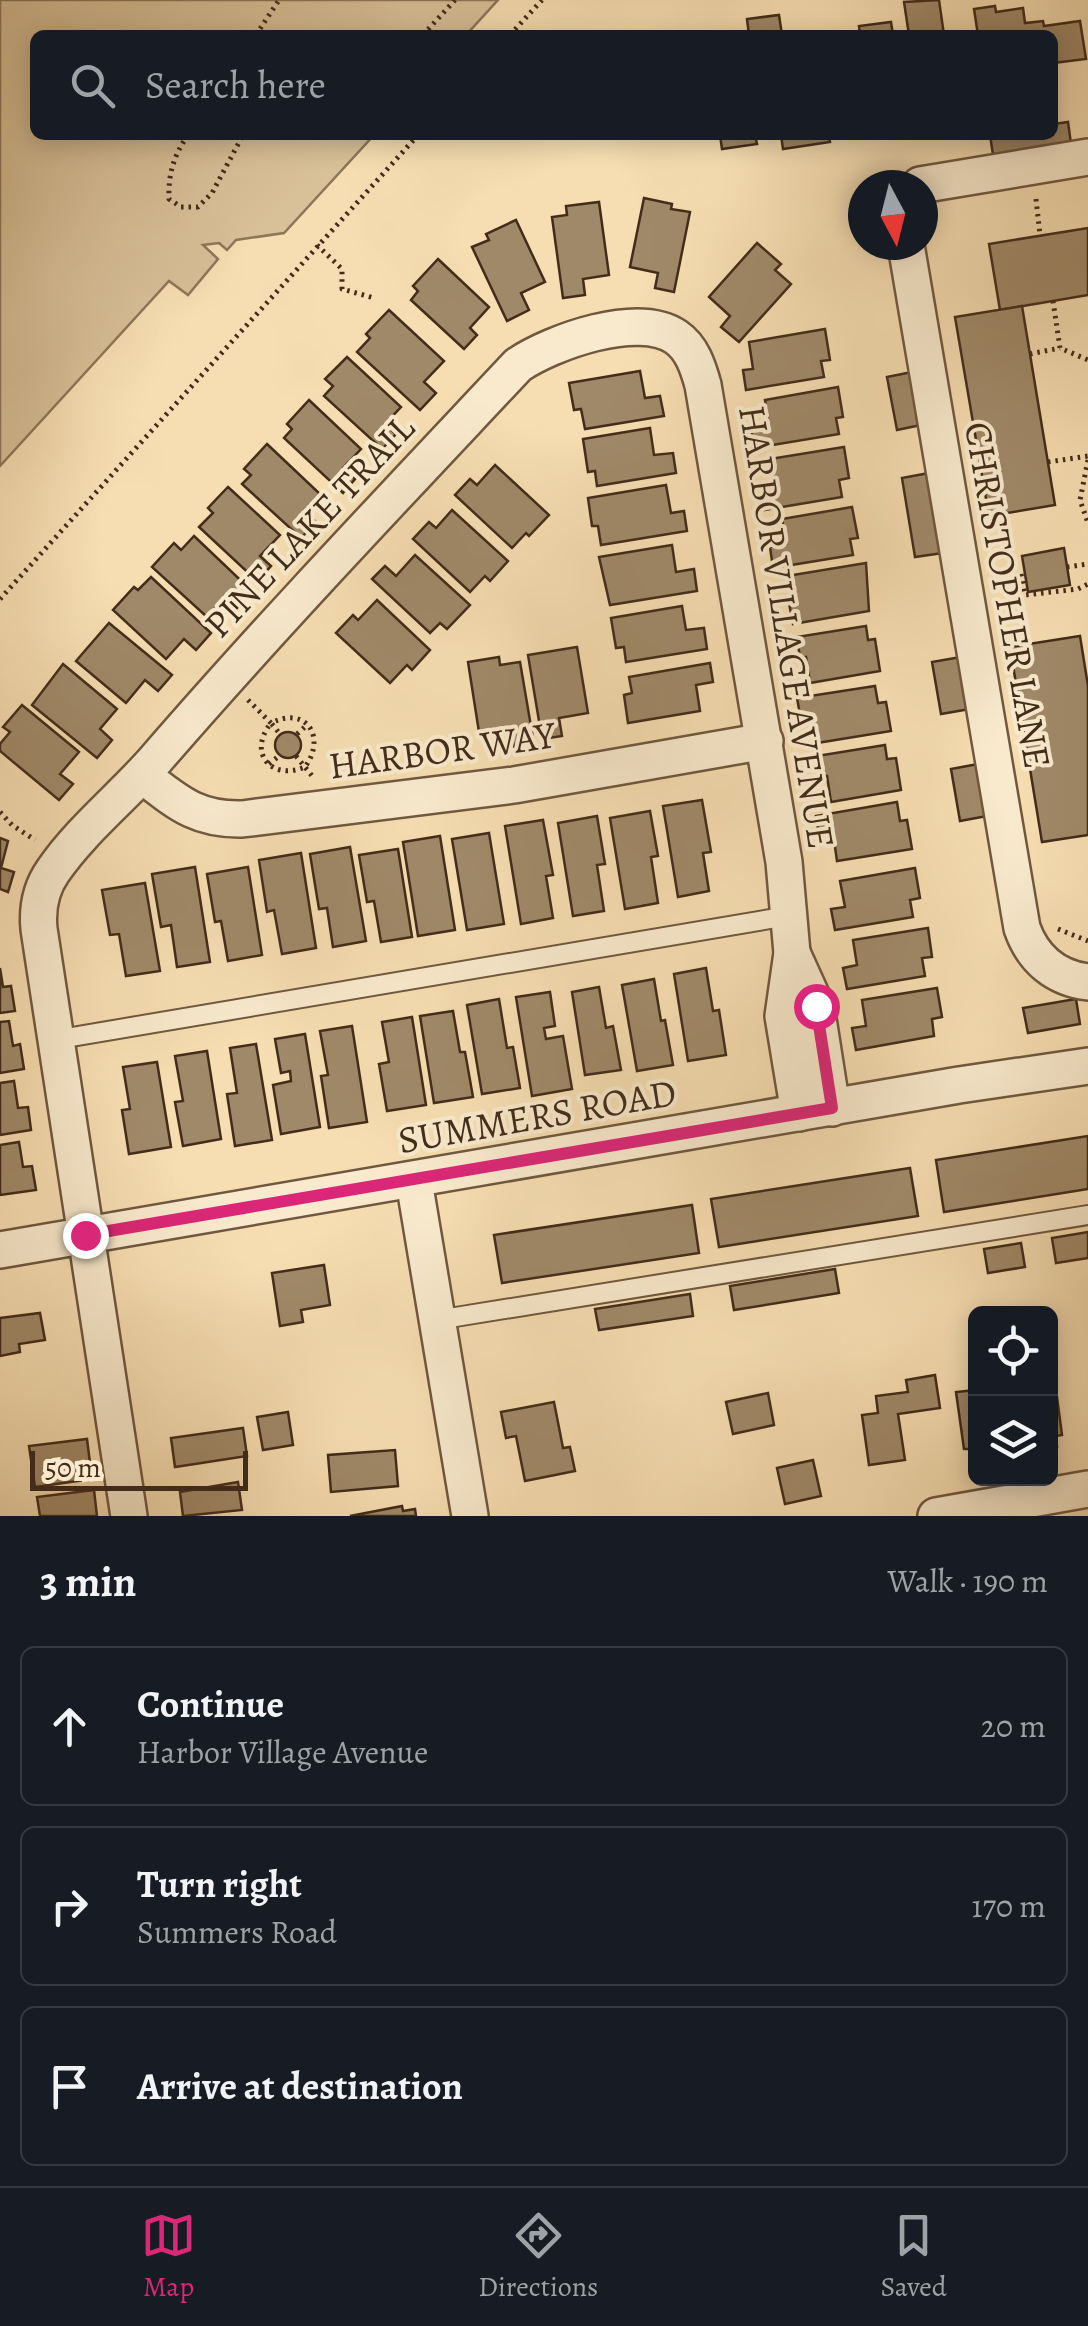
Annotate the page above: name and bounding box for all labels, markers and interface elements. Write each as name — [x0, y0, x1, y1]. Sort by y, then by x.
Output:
search box — [30, 30, 1058, 140]
icon: search — [65, 58, 120, 113]
text: Search here — [145, 59, 326, 111]
north arrow — [848, 170, 938, 260]
street label: HARBOR VILLAGE AVENUE — [726, 402, 848, 852]
street label: PINE LAKE TRAIL — [192, 403, 427, 649]
street label: CHRISTOPHER LANE — [952, 418, 1064, 772]
street label: HARBOR WAY — [325, 708, 560, 792]
route start — [794, 984, 840, 1030]
street label: SUMMERS ROAD — [394, 1066, 680, 1166]
route end — [63, 1213, 109, 1259]
map controls — [968, 1306, 1058, 1486]
button: locate — [968, 1306, 1058, 1396]
button: layers — [968, 1396, 1058, 1486]
scale bar — [30, 1446, 248, 1490]
text: 50 m — [45, 1449, 101, 1487]
text: 3 min — [40, 1553, 136, 1610]
text: Walk · 190 m — [888, 1559, 1048, 1603]
text: Continue — [137, 1678, 284, 1730]
icon: ahead — [42, 1699, 97, 1754]
text: 20 m — [981, 1704, 1046, 1748]
text: Harbor Village Avenue — [137, 1730, 428, 1774]
text: Turn right — [137, 1858, 302, 1910]
icon: right — [42, 1879, 97, 1934]
text: 170 m — [972, 1884, 1046, 1928]
text: Summers Road — [137, 1910, 337, 1954]
icon: arrive — [42, 2059, 97, 2114]
text: Arrive at destination — [137, 2060, 463, 2112]
tab: Map — [141, 2208, 196, 2306]
tab: Directions — [478, 2208, 598, 2306]
tab: Saved — [881, 2208, 947, 2306]

